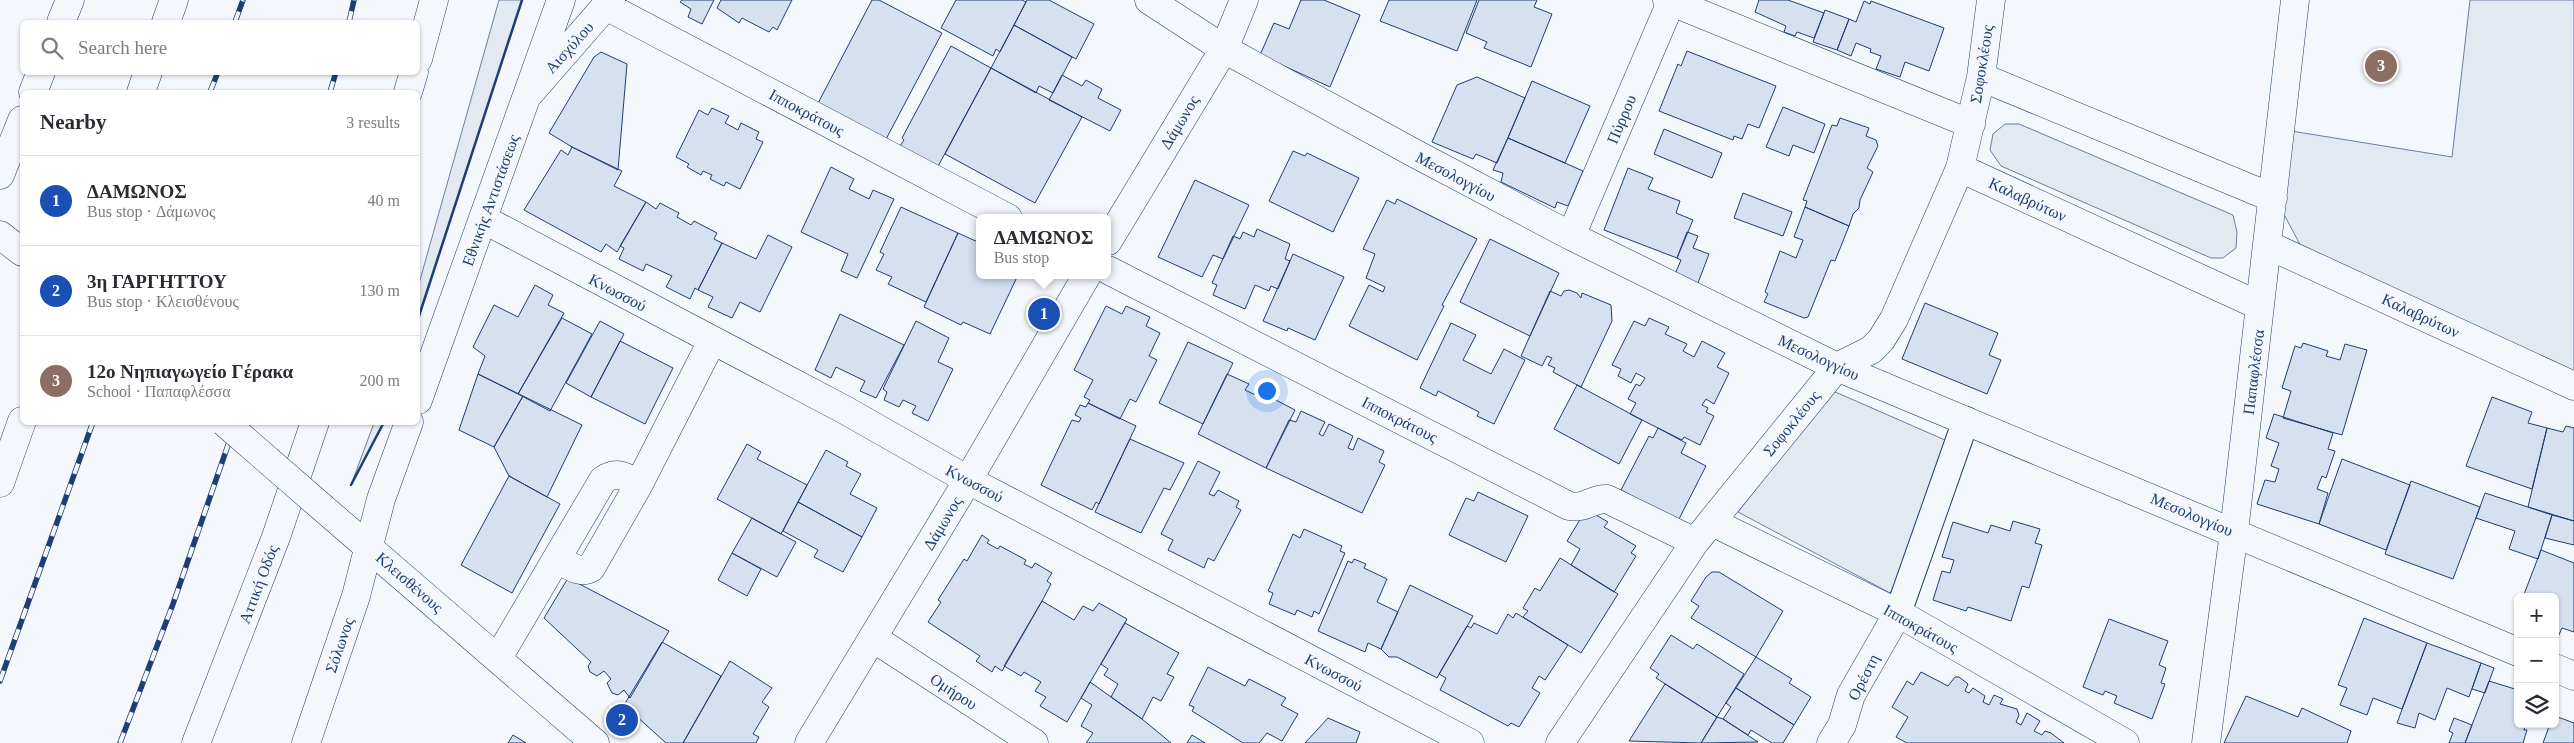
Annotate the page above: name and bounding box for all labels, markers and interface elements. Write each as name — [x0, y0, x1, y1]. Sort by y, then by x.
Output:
street label: Αισχύλου — [542, 18, 598, 77]
search box — [20, 20, 420, 75]
street label: Σοφοκλέους — [1967, 23, 1997, 105]
icon: search — [38, 34, 66, 62]
text: Search here — [78, 37, 167, 58]
pin: 3 — [2365, 47, 2397, 85]
street label: Ιπποκράτους — [766, 86, 848, 141]
street label: Δάμωνος — [1157, 92, 1203, 153]
street label: Πύρρου — [1604, 92, 1640, 147]
text: Nearby — [40, 110, 107, 134]
text: 3 results — [346, 114, 400, 131]
street label: Εθνικής Αντιστάσεως — [459, 131, 523, 269]
street label: Μεσολογγίου — [1413, 148, 1499, 205]
street label: Καλαβρύτων — [1986, 174, 2069, 226]
text: ΔΑΜΩΝΟΣ — [87, 181, 187, 202]
text: 1 — [52, 192, 60, 209]
text: 40 m — [368, 192, 400, 209]
text: Bus stop · Δάμωνος — [87, 203, 215, 220]
popup — [976, 214, 1111, 279]
text: ΔΑΜΩΝΟΣ — [994, 227, 1093, 248]
text: Bus stop — [994, 249, 1049, 266]
street label: Κνωσσού — [586, 270, 649, 315]
text: 3η ΓΑΡΓΗΤΤΟΥ — [87, 271, 227, 292]
text: 2 — [52, 282, 60, 299]
text: 130 m — [360, 282, 400, 299]
street label: Καλαβρύτων — [2379, 290, 2462, 342]
text: Bus stop · Κλεισθένους — [87, 293, 239, 310]
pin: 1 — [1028, 295, 1060, 333]
street label: Παπαφλέσσα — [2240, 328, 2268, 416]
street label: Μεσολογγίου — [1775, 331, 1862, 385]
text: 12ο Νηπιαγωγείο Γέρακα — [87, 361, 293, 382]
text: 3 — [52, 372, 60, 389]
text: 200 m — [360, 372, 400, 389]
your location — [1254, 378, 1280, 404]
text: School · Παπαφλέσσα — [87, 383, 231, 400]
street label: Σοφοκλέους — [1760, 387, 1824, 460]
street label: Ιπποκράτους — [1359, 393, 1441, 447]
street label: Κνωσσού — [943, 461, 1006, 506]
street label: Μεσολογγίου — [2148, 490, 2236, 540]
street label: Δάμωνος — [920, 493, 966, 554]
street label: Αττική Οδός — [236, 542, 282, 626]
street label: Κλεισθένους — [373, 549, 447, 616]
map controls — [2514, 593, 2559, 728]
button: + — [2514, 593, 2559, 638]
street label: Ιπποκράτους — [1880, 601, 1962, 657]
street label: Σόλωνος — [322, 615, 357, 675]
button: − — [2514, 638, 2559, 683]
street label: Κνωσσού — [1302, 650, 1365, 695]
street label: Ορέστη — [1845, 651, 1883, 704]
street label: Ομήρου — [927, 670, 980, 714]
button: layers — [2514, 683, 2559, 728]
pin: 2 — [606, 701, 638, 739]

